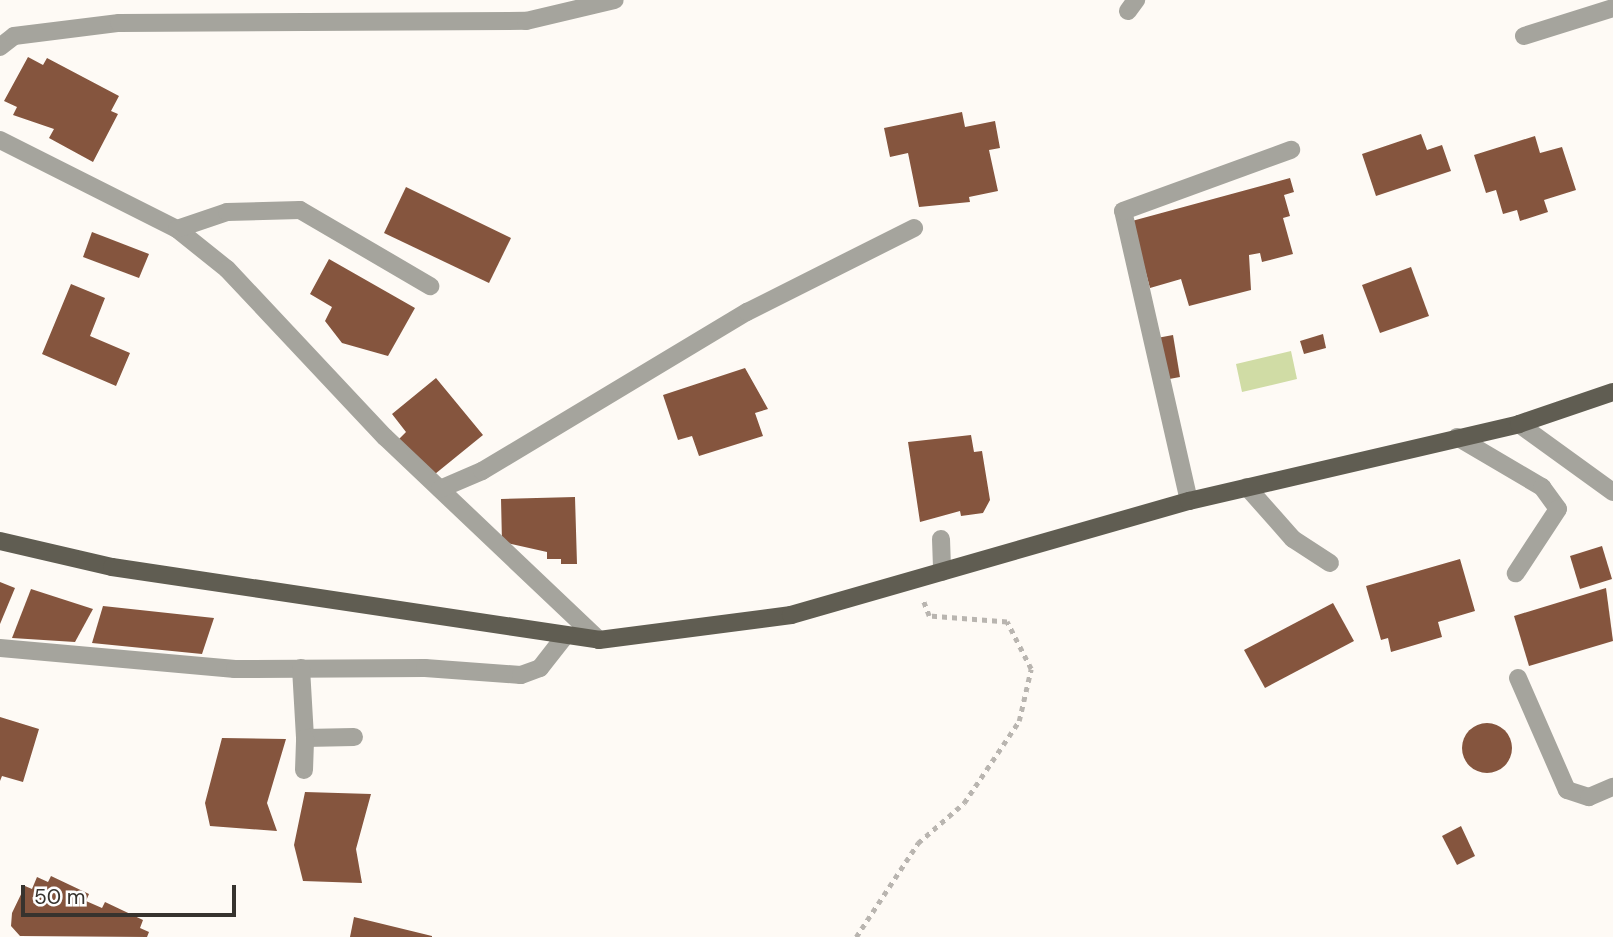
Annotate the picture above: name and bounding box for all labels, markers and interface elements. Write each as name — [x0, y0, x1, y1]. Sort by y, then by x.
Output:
scale bar — [24, 870, 240, 914]
text: 50 m — [34, 883, 85, 911]

